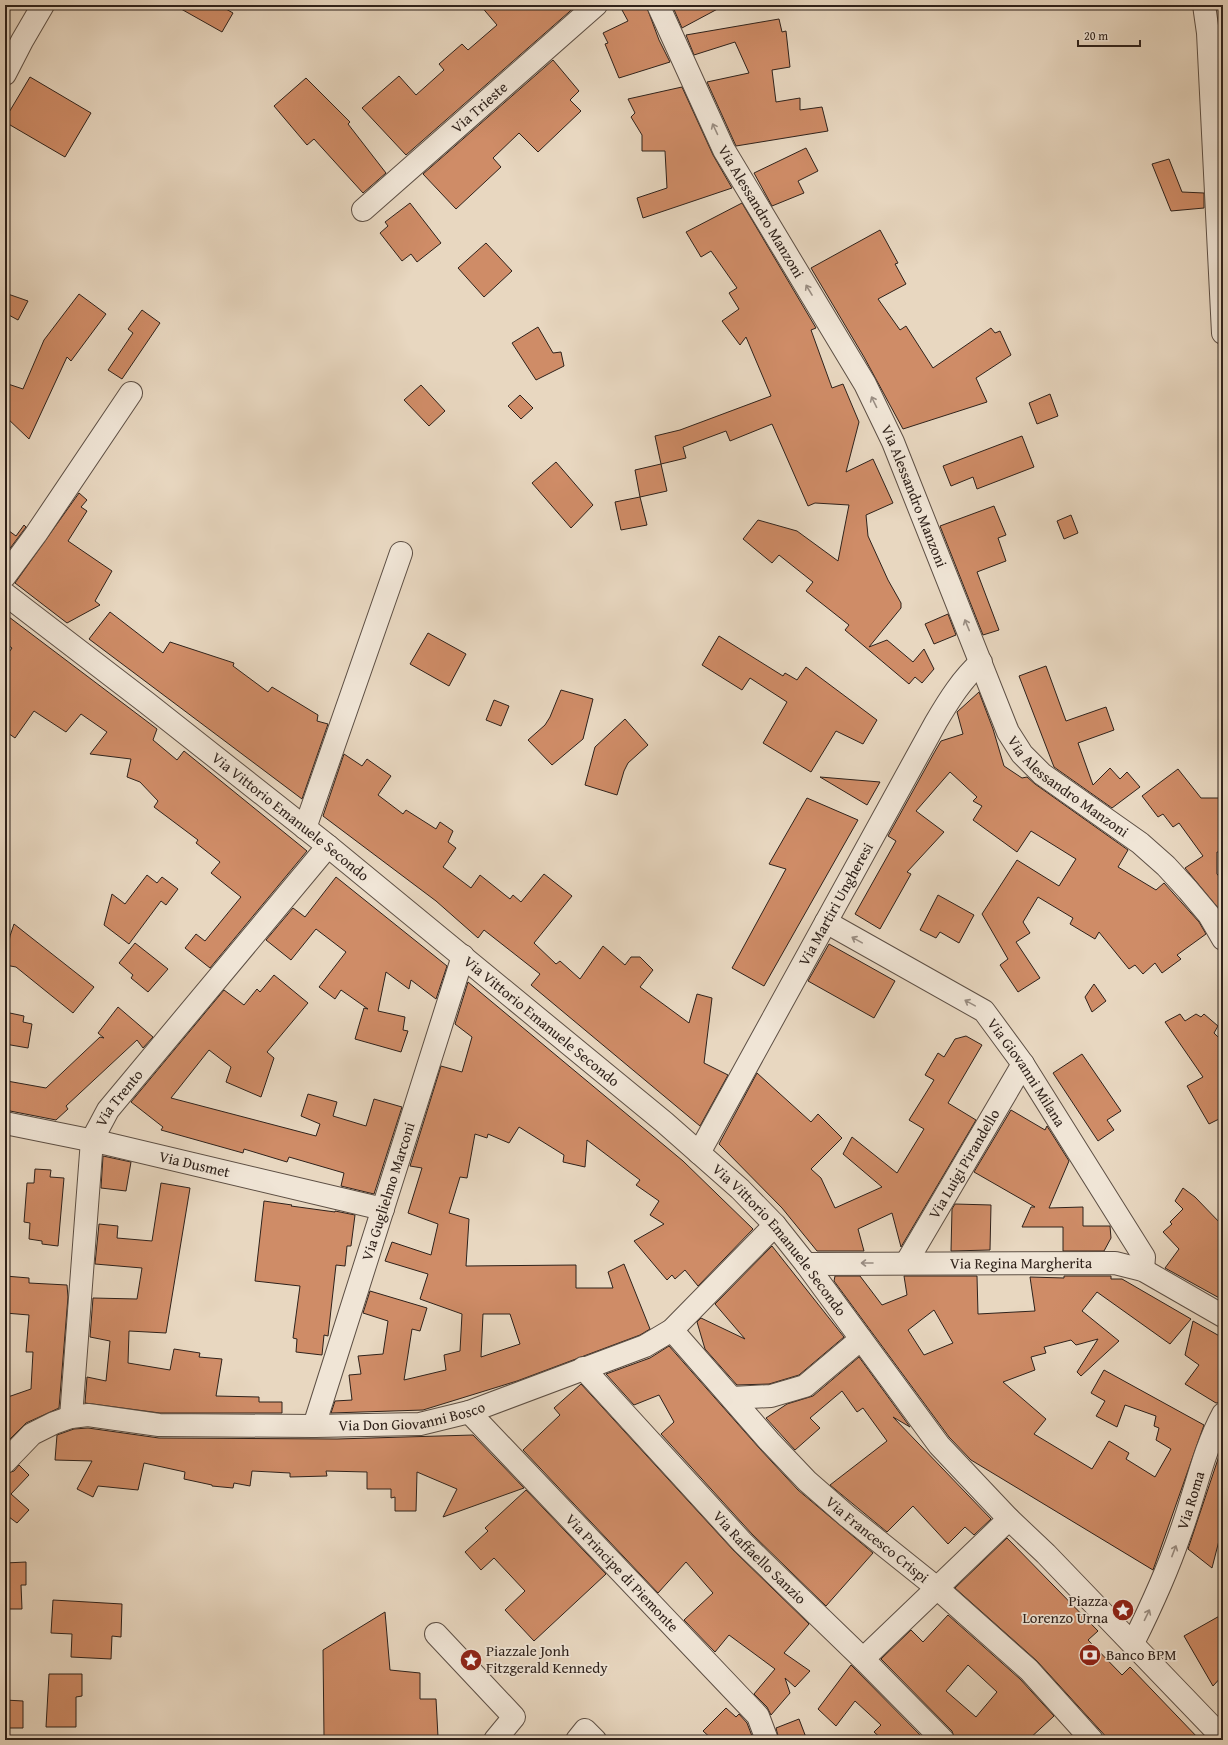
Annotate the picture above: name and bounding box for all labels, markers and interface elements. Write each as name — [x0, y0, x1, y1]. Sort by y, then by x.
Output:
scale bar — [1078, 22, 1140, 48]
text: 20 m — [1084, 27, 1108, 44]
street label: Via Trieste — [446, 77, 512, 138]
one-way arrow — [711, 124, 718, 136]
street label: Via Alessandro Manzoni — [713, 141, 810, 282]
one-way arrow — [804, 284, 812, 296]
one-way arrow — [870, 396, 877, 408]
street label: Via Alessandro Manzoni — [876, 421, 953, 570]
one-way arrow — [962, 620, 970, 632]
street label: Via Alessandro Manzoni — [1003, 731, 1133, 842]
street label: Via Vittorio Emanuele Secondo — [207, 747, 374, 886]
street label: Via Martiri Ungheresi — [793, 838, 878, 969]
one-way arrow — [851, 935, 863, 943]
street label: Via Vittorio Emanuele Secondo — [459, 951, 625, 1092]
one-way arrow — [964, 999, 976, 1007]
street label: Via Giovanni Milana — [983, 1013, 1071, 1131]
street label: Via Trento — [90, 1064, 148, 1130]
street label: Via Luigi Pirandello — [923, 1104, 1005, 1222]
street label: Via Guglielmo Marconi — [356, 1119, 420, 1263]
street label: Via Dusmet — [157, 1145, 233, 1183]
street label: Via Vittorio Emanuele Secondo — [708, 1158, 852, 1320]
street label: Via Regina Margherita — [950, 1252, 1092, 1274]
one-way arrow — [861, 1259, 874, 1267]
street label: Via Don Giovanni Bosco — [338, 1396, 488, 1436]
street label: Via Roma — [1171, 1469, 1209, 1532]
street label: Via Francesco Crispi — [821, 1491, 934, 1588]
street label: Via Raffaello Sanzio — [708, 1506, 811, 1609]
street label: Via Principe di Piemonte — [561, 1509, 684, 1636]
one-way arrow — [1171, 1545, 1179, 1557]
place label: Piazza Lorenzo Urna — [1023, 1590, 1108, 1628]
place icon: Piazza Lorenzo Urna — [1110, 1597, 1136, 1623]
one-way arrow — [1144, 1609, 1151, 1621]
place label: Piazzale Jonh Fitzgerald Kennedy — [486, 1640, 608, 1678]
bank icon: Banco BPM — [1077, 1642, 1103, 1668]
place label: Banco BPM — [1106, 1644, 1177, 1665]
place icon: Piazzale Jonh Fitzgerald Kennedy — [458, 1647, 484, 1673]

